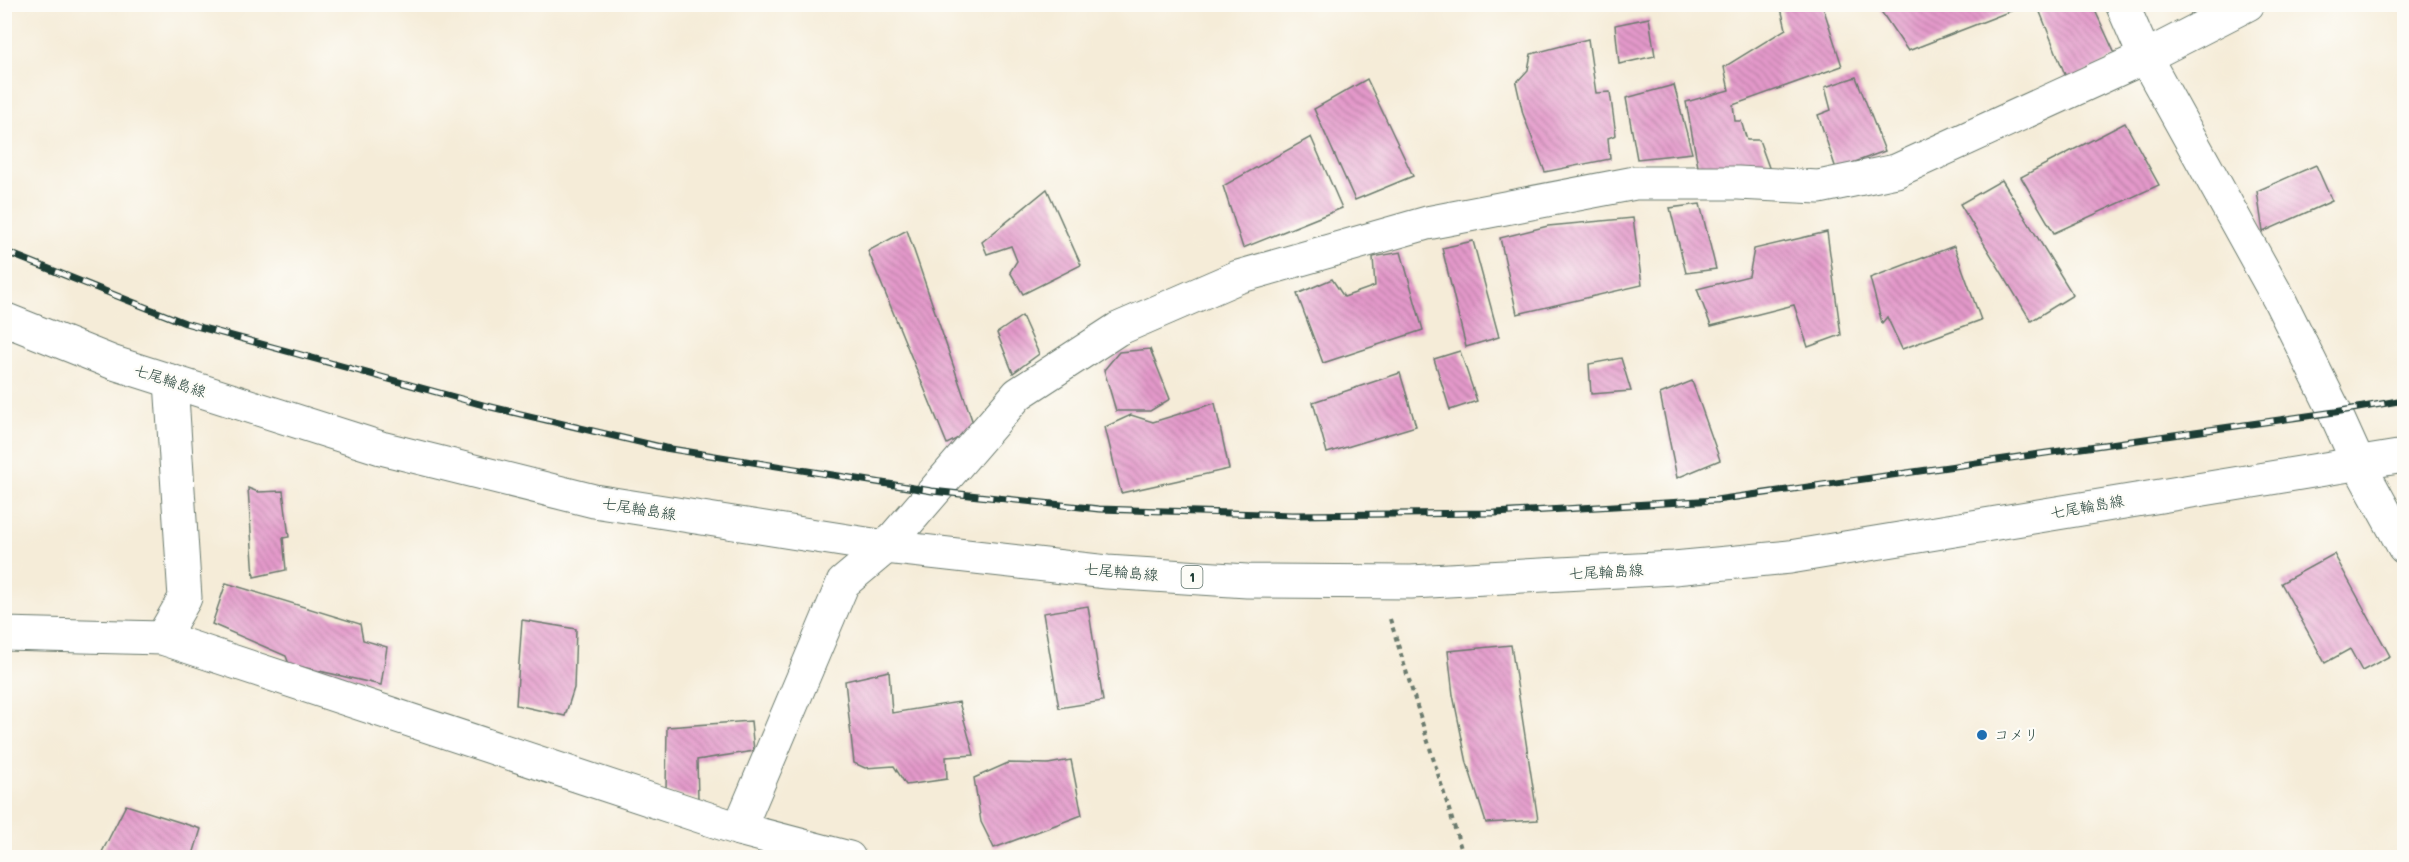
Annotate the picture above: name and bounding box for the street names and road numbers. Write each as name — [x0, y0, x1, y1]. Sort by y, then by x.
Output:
street label: 七尾輪島線 — [132, 359, 209, 401]
street label: 七尾輪島線 — [2048, 490, 2126, 522]
street label: 七尾輪島線 — [601, 492, 678, 524]
street label: 七尾輪島線 — [1083, 558, 1159, 584]
street label: 七尾輪島線 — [1568, 559, 1644, 583]
road number: 1 — [1182, 566, 1202, 588]

